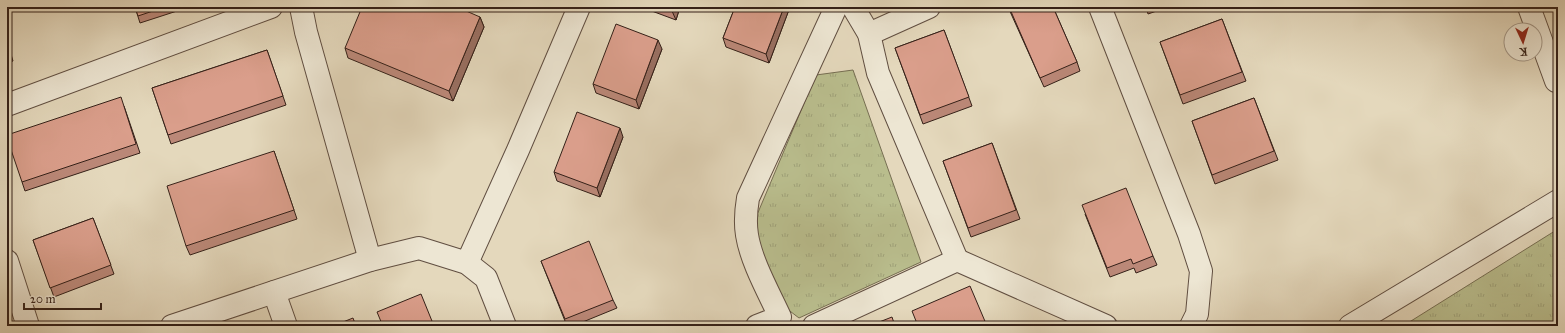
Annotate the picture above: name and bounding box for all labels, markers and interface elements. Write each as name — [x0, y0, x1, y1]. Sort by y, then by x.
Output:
north arrow — [1503, 22, 1543, 62]
text: K — [1518, 45, 1528, 58]
scale bar — [24, 285, 101, 311]
text: 20 m — [30, 292, 56, 306]

